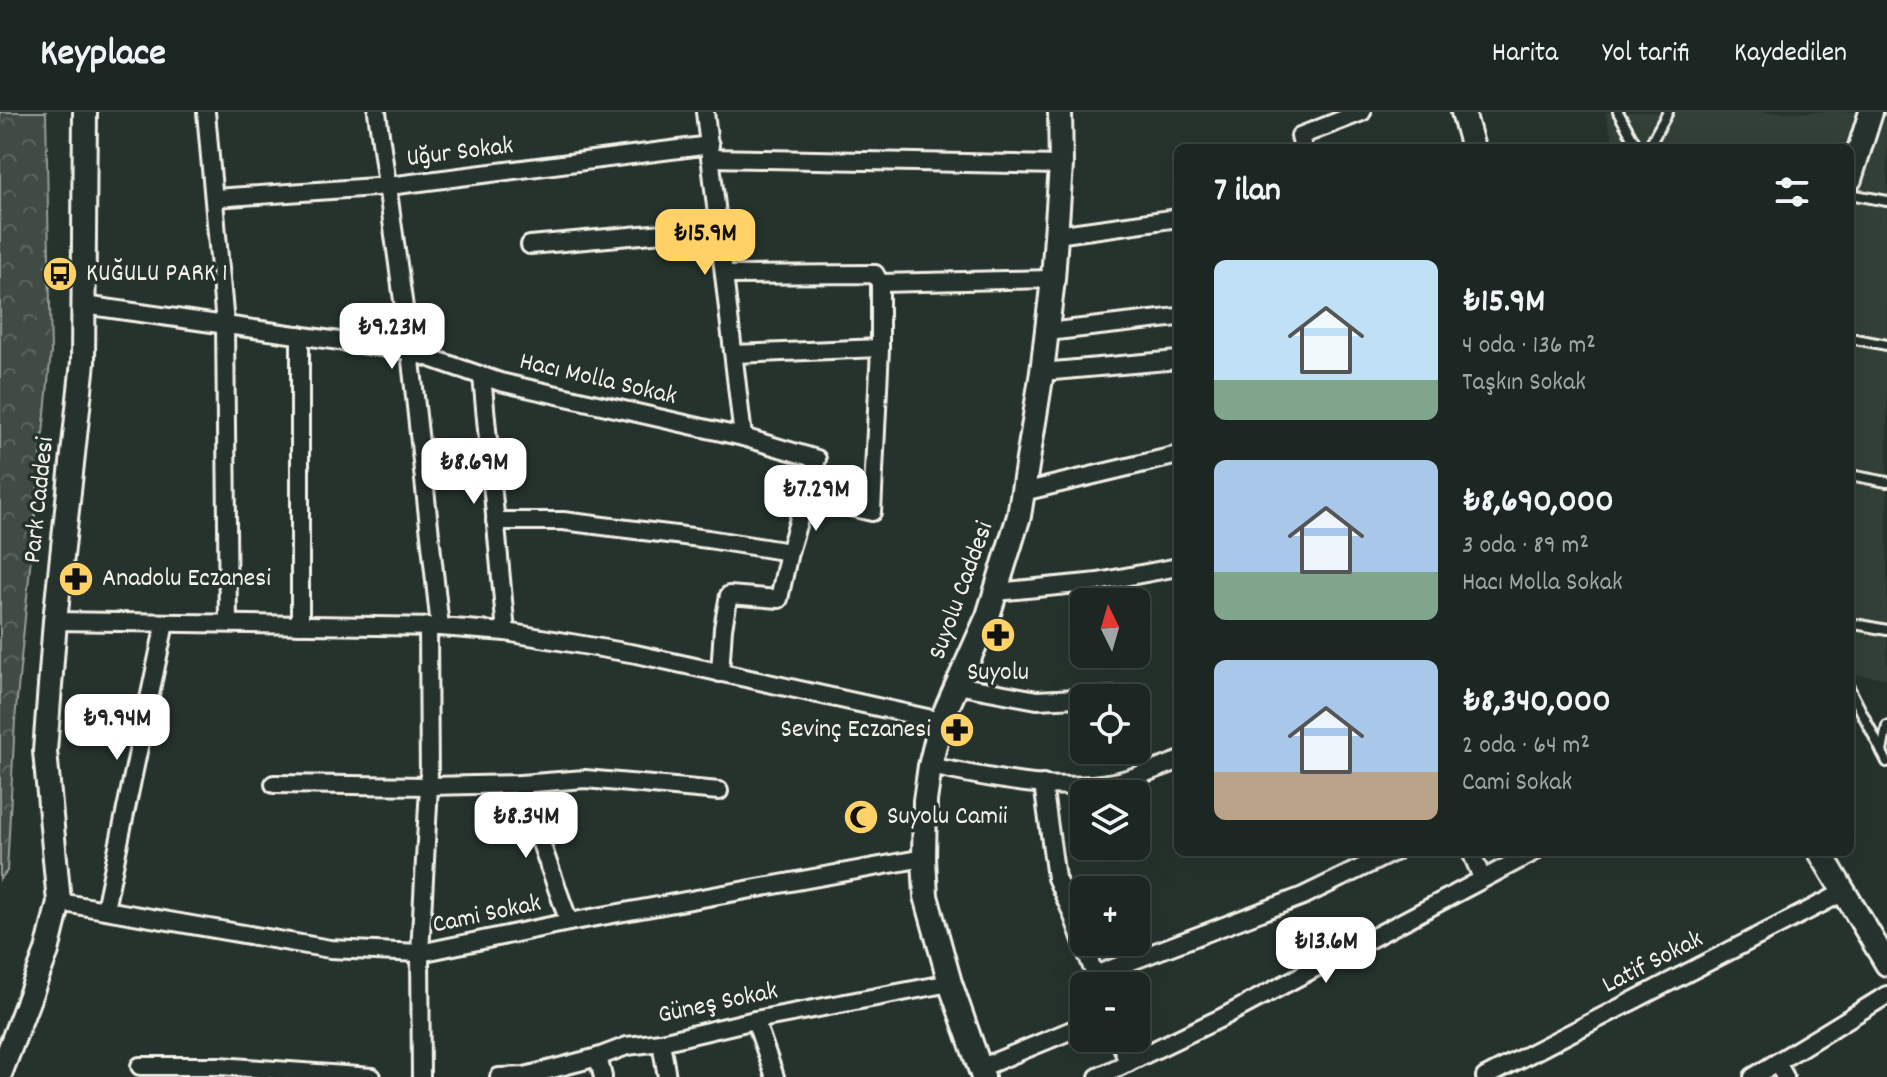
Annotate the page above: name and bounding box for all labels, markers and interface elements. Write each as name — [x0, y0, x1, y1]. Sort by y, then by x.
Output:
text: Keyplace — [40, 28, 166, 83]
text: Harita — [1492, 35, 1558, 75]
text: Yol tarifi — [1602, 35, 1690, 75]
text: Kaydedilen — [1734, 35, 1847, 75]
street label: Uğur Sokak — [405, 128, 515, 178]
text: 7 ilan — [1214, 168, 1281, 217]
icon: filters — [1770, 170, 1814, 214]
pin: ₺15.9M — [640, 209, 770, 277]
text: ₺15.9M — [673, 216, 737, 253]
bus stop icon: KUĞULU PARK 1 — [41, 255, 79, 293]
place label: KUĞULU PARK 1 — [86, 256, 228, 293]
text: ₺15.9M — [1462, 279, 1545, 328]
icon: home — [1278, 292, 1374, 388]
pin: ₺9.23M — [327, 303, 457, 371]
text: ₺9.23M — [358, 310, 426, 347]
text: 4 oda · 136 m² — [1462, 328, 1596, 365]
street label: Hacı Molla Sokak — [516, 344, 680, 416]
text: Taşkın Sokak — [1462, 365, 1586, 402]
street label: Park Caddesi — [15, 435, 65, 565]
pin: ₺8.69M — [409, 438, 539, 506]
text: ₺8.69M — [439, 445, 509, 482]
pin: ₺7.29M — [751, 465, 881, 533]
text: ₺7.29M — [782, 472, 850, 509]
text: ₺8,690,000 — [1462, 479, 1614, 528]
icon: home — [1278, 492, 1374, 588]
street label: Suyolu Caddesi — [920, 516, 1004, 665]
text: 3 oda · 89 m² — [1462, 528, 1589, 565]
pharmacy icon: Anadolu Eczanesi — [57, 560, 95, 598]
place label: Anadolu Eczanesi — [102, 561, 271, 598]
text: Hacı Molla Sokak — [1462, 565, 1623, 602]
north arrow — [1070, 588, 1150, 668]
map controls — [1070, 588, 1150, 1052]
pharmacy icon: Suyolu — [979, 616, 1017, 654]
place label: Suyolu — [967, 655, 1029, 692]
text: ₺8,340,000 — [1462, 679, 1611, 728]
button: locate — [1070, 684, 1150, 764]
icon: home — [1278, 692, 1374, 788]
pin: ₺9.94M — [52, 694, 182, 762]
text: ₺9.94M — [83, 701, 151, 738]
pharmacy icon: Sevinç Eczanesi — [938, 711, 976, 749]
place label: Sevinç Eczanesi — [781, 712, 931, 749]
text: 2 oda · 64 m² — [1462, 728, 1590, 765]
text: Cami Sokak — [1462, 765, 1572, 802]
button: layers — [1070, 780, 1150, 860]
pin: ₺8.34M — [461, 792, 591, 860]
mosque icon: Suyolu Camii — [842, 798, 880, 836]
text: ₺8.34M — [493, 799, 559, 836]
place label: Suyolu Camii — [887, 799, 1008, 836]
button: + — [1070, 876, 1150, 956]
street label: Cami Sokak — [429, 885, 545, 945]
pin: ₺13.6M — [1261, 917, 1391, 985]
street label: Latif Sokak — [1596, 922, 1710, 1004]
text: ₺13.6M — [1294, 924, 1358, 961]
button: − — [1070, 972, 1150, 1052]
street label: Güneş Sokak — [655, 973, 781, 1035]

